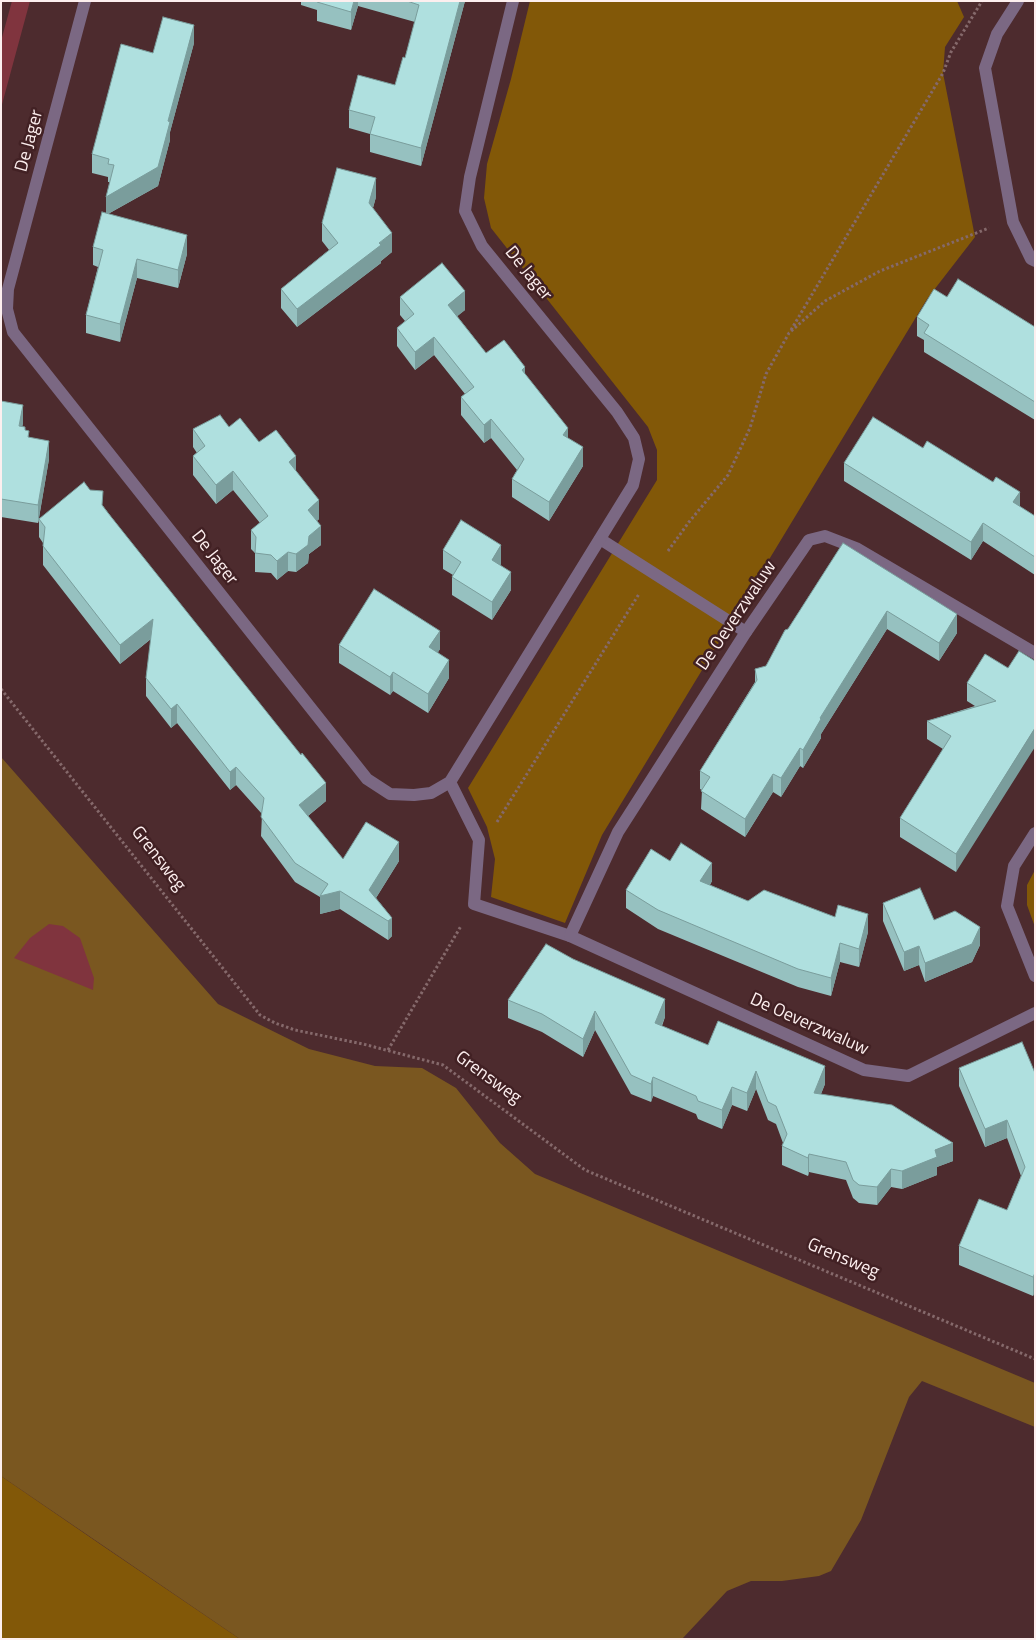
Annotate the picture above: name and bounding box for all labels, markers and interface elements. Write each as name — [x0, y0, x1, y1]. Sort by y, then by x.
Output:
street label: De Jager — [11, 108, 49, 174]
street label: De Jager — [500, 243, 556, 305]
street label: De Jager — [186, 526, 242, 590]
street label: De Oeverzwaluw — [692, 557, 782, 675]
street label: Grensweg — [126, 822, 190, 896]
street label: De Oeverzwaluw — [746, 989, 872, 1061]
street label: Grensweg — [451, 1047, 525, 1109]
street label: Grensweg — [804, 1234, 882, 1284]

